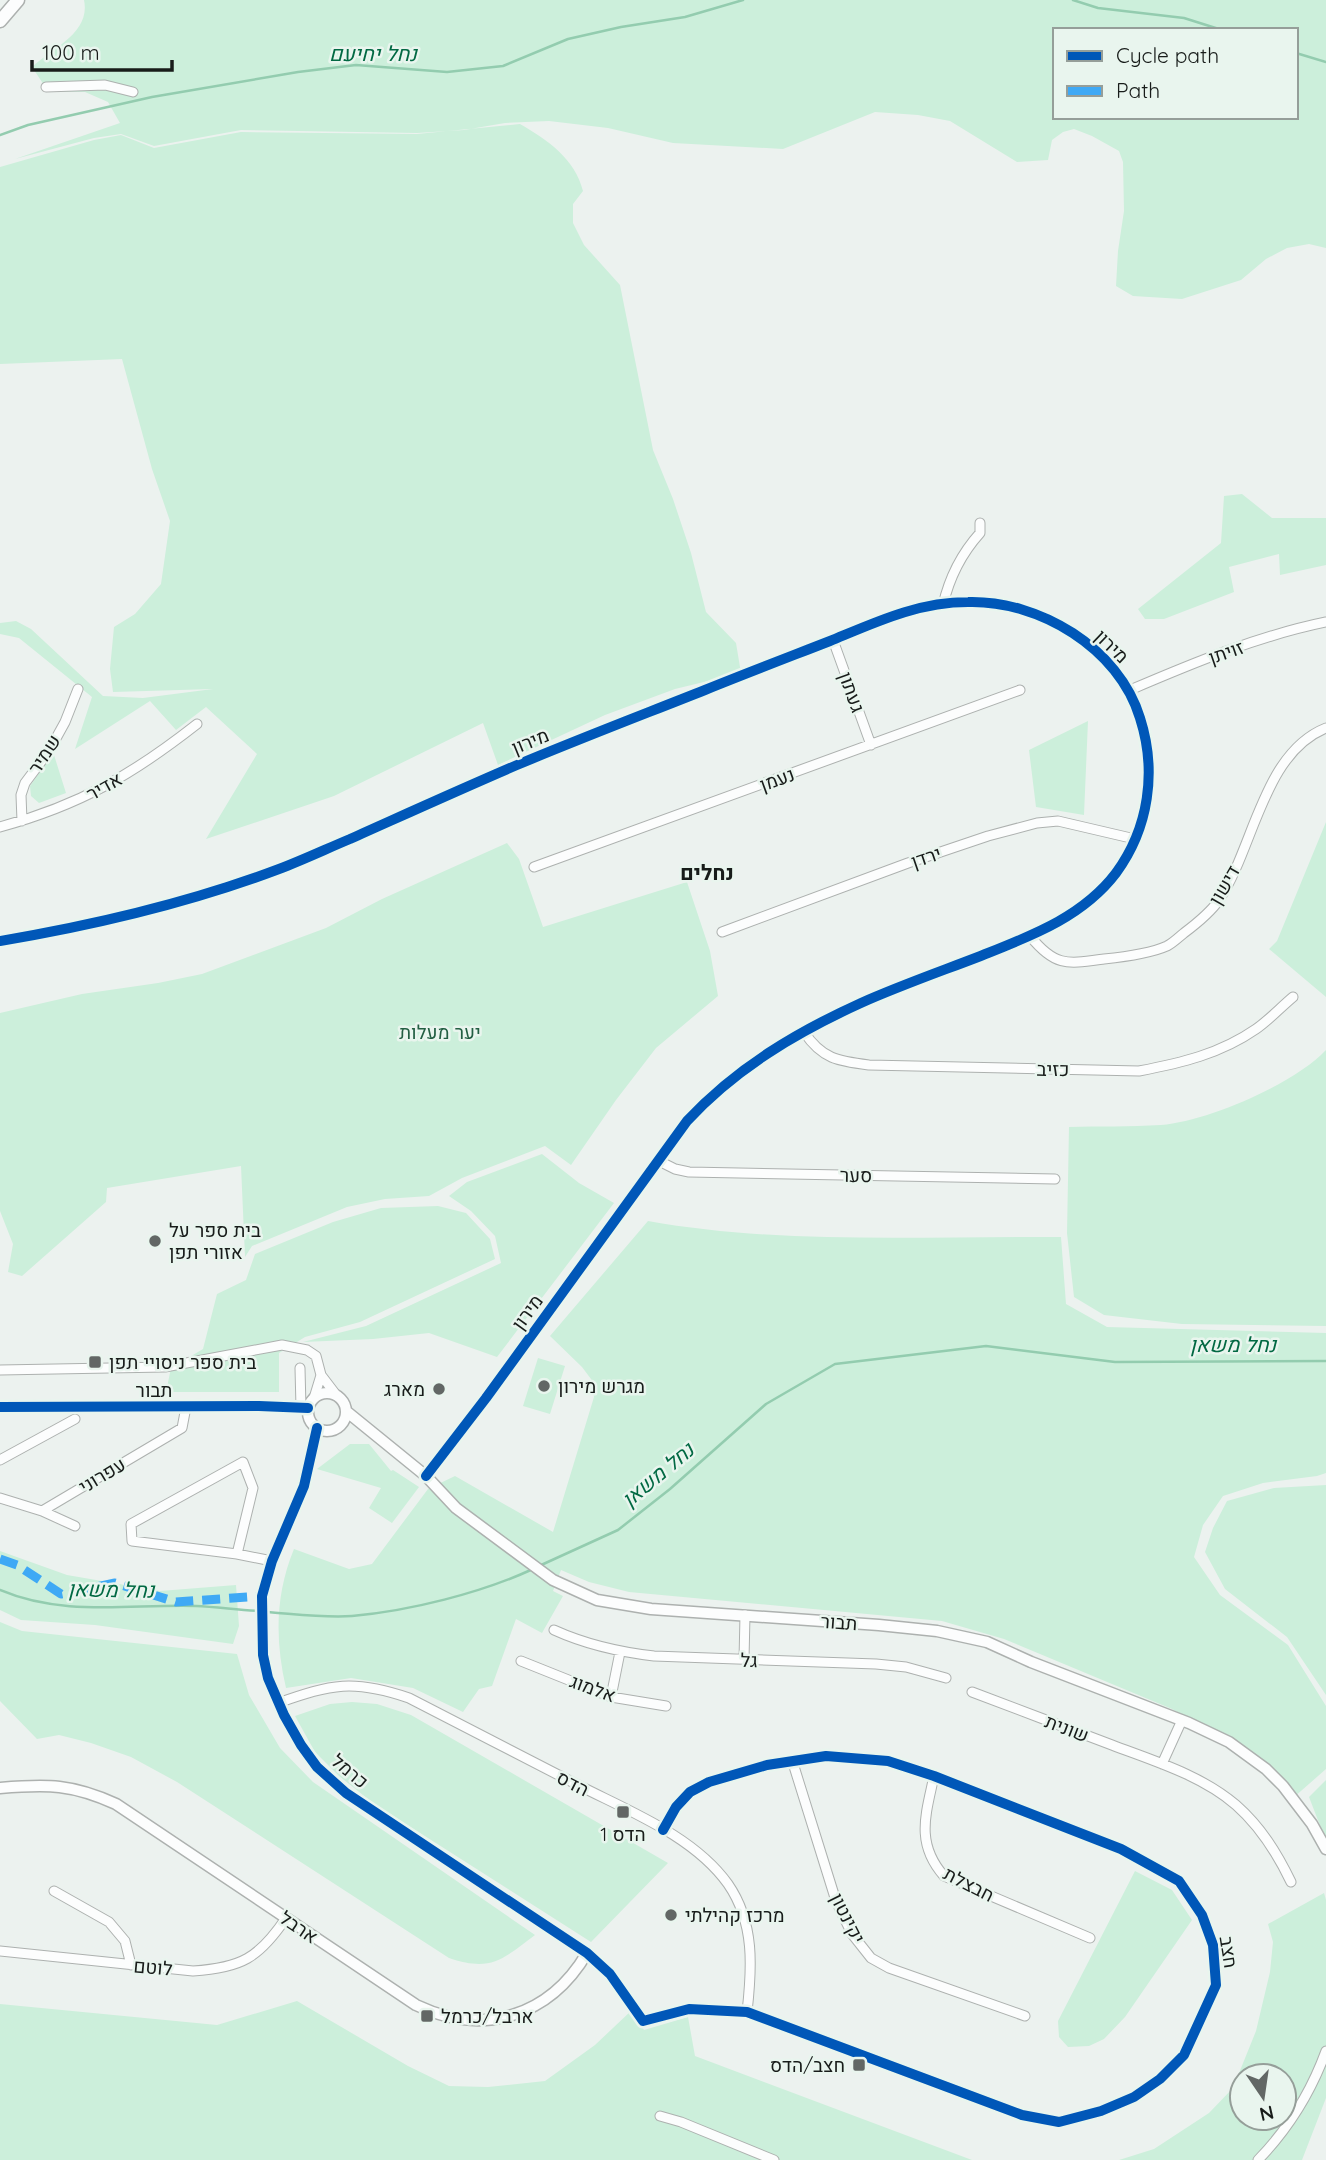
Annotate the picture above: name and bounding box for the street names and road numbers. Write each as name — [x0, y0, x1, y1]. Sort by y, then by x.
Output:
street label: מירון — [1090, 624, 1134, 668]
street label: זויתן — [1205, 635, 1247, 669]
street label: געתון — [834, 668, 870, 716]
street label: מירון — [508, 723, 552, 759]
street label: שמיר — [22, 730, 66, 778]
street label: נעמן — [756, 762, 798, 796]
street label: אדיר — [82, 766, 126, 806]
street label: ירדן — [908, 841, 944, 873]
street label: דישון — [1203, 861, 1245, 909]
street label: כזיב — [1036, 1057, 1070, 1081]
street label: סער — [840, 1163, 872, 1187]
street label: מירון — [506, 1289, 548, 1335]
street label: תבור — [136, 1378, 172, 1402]
street label: עפרוני — [74, 1452, 130, 1498]
street label: תבור — [820, 1609, 858, 1635]
street label: גל — [740, 1648, 758, 1672]
street label: אלמוג — [567, 1669, 619, 1707]
street label: שונית — [1042, 1709, 1092, 1747]
street label: כרמל — [326, 1749, 374, 1793]
street label: הדס — [553, 1765, 593, 1801]
street label: חבצלת — [940, 1861, 998, 1907]
street label: יקינטון — [825, 1889, 871, 1947]
street label: ארבל — [275, 1906, 323, 1948]
street label: חצב — [1215, 1934, 1243, 1970]
street label: לוטם — [132, 1953, 174, 1981]

